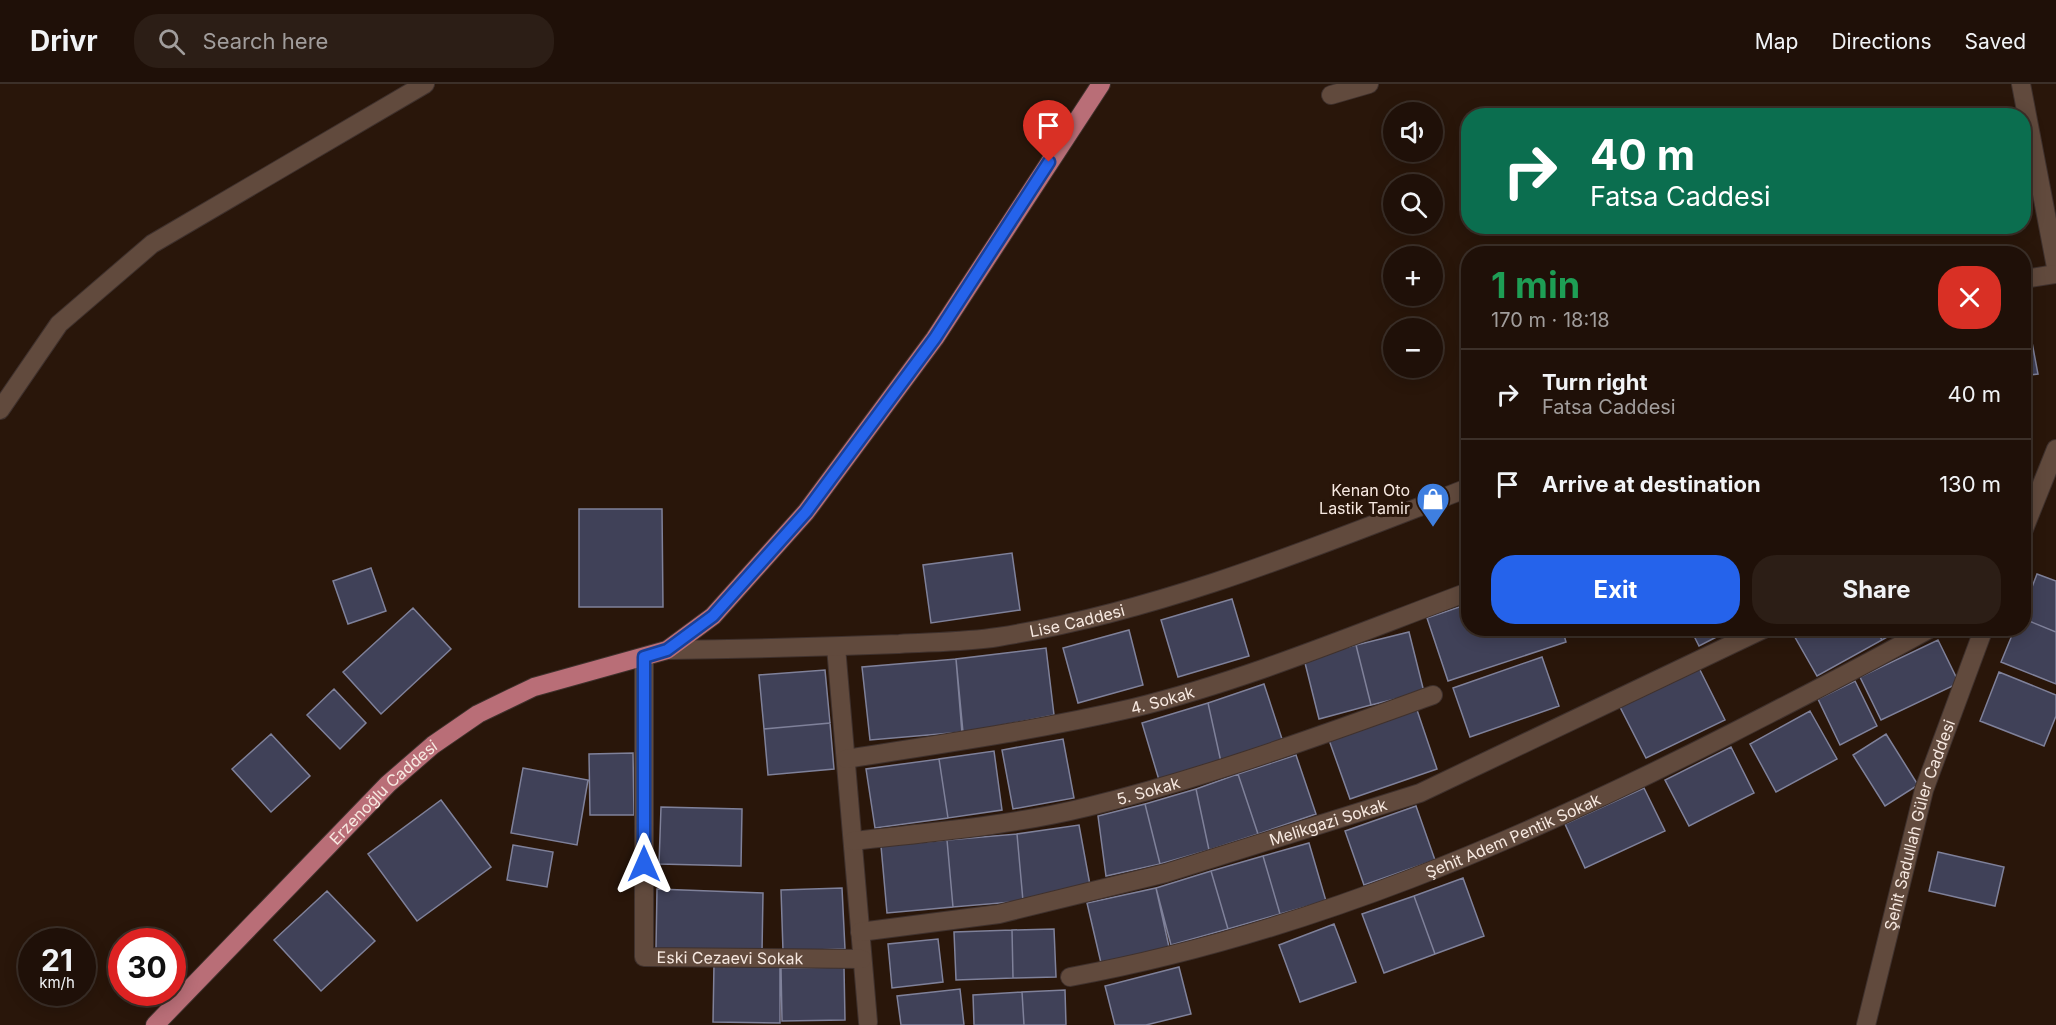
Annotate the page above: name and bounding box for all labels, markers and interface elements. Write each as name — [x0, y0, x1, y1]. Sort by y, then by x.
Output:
search box — [134, 14, 554, 68]
text: Drivr — [30, 24, 98, 58]
icon: search — [155, 25, 188, 58]
text: Search here — [203, 28, 328, 54]
text: Map — [1755, 29, 1798, 54]
text: Directions — [1831, 29, 1932, 54]
text: Saved — [1965, 29, 2026, 54]
pin — [1023, 100, 1074, 162]
map controls — [1383, 102, 1443, 378]
button: sound — [1383, 102, 1443, 162]
icon: arrive — [1032, 109, 1065, 142]
text: 40 m — [1590, 129, 1695, 180]
icon: right — [1491, 132, 1569, 210]
button: search — [1383, 174, 1443, 234]
text: Fatsa Caddesi — [1590, 180, 1771, 213]
button: + — [1383, 246, 1443, 306]
text: 1 min — [1491, 263, 1580, 307]
button: close — [1938, 266, 2001, 329]
text: 170 m · 18:18 — [1491, 308, 1610, 332]
button: − — [1383, 318, 1443, 378]
text: Turn right — [1542, 369, 1648, 395]
icon: right — [1491, 378, 1524, 411]
text: 40 m — [1947, 381, 2001, 407]
text: Fatsa Caddesi — [1542, 395, 1676, 419]
icon: arrive — [1491, 468, 1524, 501]
text: Arrive at destination — [1542, 471, 1761, 497]
text: 130 m — [1939, 471, 2001, 497]
place label: Kenan Oto Lastik Tamir — [1319, 480, 1410, 518]
shop icon: Kenan Oto Lastik Tamir — [1415, 481, 1451, 528]
button: Exit — [1491, 555, 1740, 624]
button: Share — [1752, 555, 2001, 624]
street label: Lise Caddesi — [1028, 600, 1127, 641]
street label: 4. Sokak — [1128, 682, 1197, 718]
street label: Şehit Sadullah Güler Caddesi — [1880, 717, 1959, 933]
street label: Erzenoğlu Caddesi — [325, 735, 441, 849]
street label: 5. Sokak — [1114, 772, 1182, 809]
street label: Şehit Adem Pentik Sokak — [1422, 789, 1604, 882]
street label: Melikgazi Sokak — [1267, 794, 1390, 850]
position arrow — [612, 832, 676, 896]
speed limit sign: 30 — [108, 928, 186, 1006]
text: 21 — [41, 942, 73, 978]
street label: Eski Cezaevi Sokak — [657, 947, 804, 968]
text: km/h — [39, 973, 75, 992]

